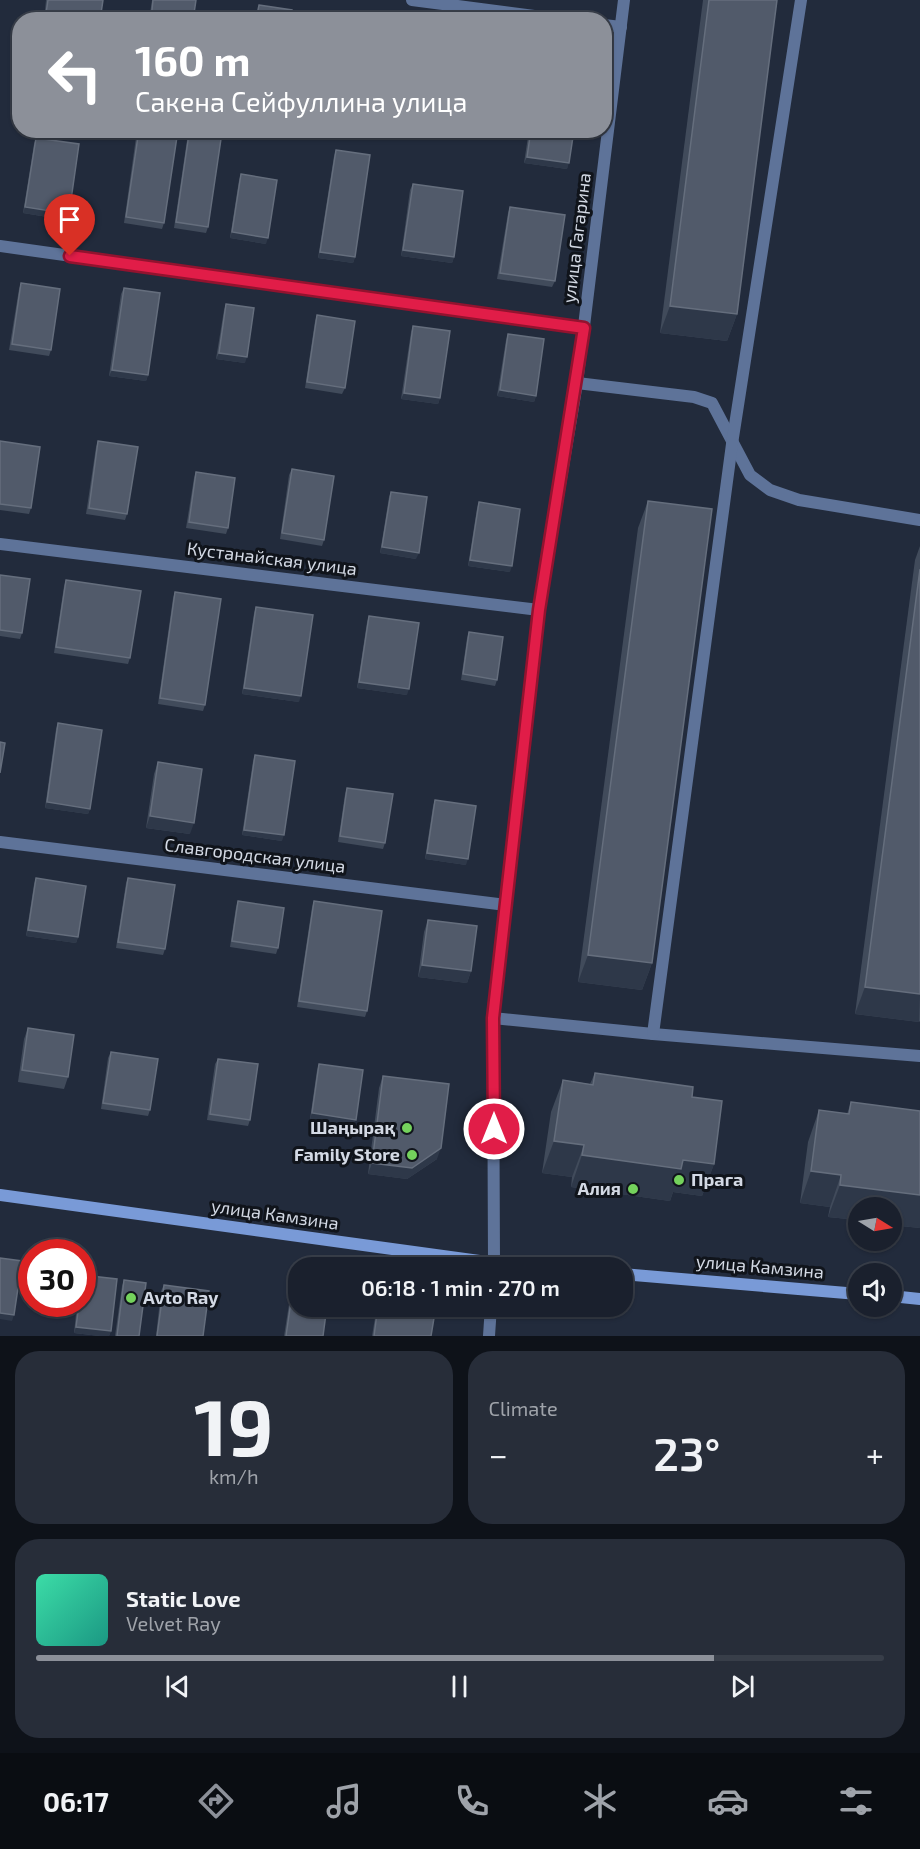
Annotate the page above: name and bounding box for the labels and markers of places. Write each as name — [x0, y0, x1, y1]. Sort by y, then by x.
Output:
pin — [44, 194, 95, 256]
place label: Шаңырақ — [310, 1116, 395, 1138]
marker: Шаңырақ — [400, 1121, 414, 1135]
place label: Family Store — [294, 1143, 400, 1165]
marker: Family Store — [405, 1148, 419, 1162]
place label: Прага — [691, 1168, 743, 1190]
marker: Прага — [672, 1173, 686, 1187]
place label: Алия — [577, 1177, 621, 1199]
marker: Алия — [626, 1182, 640, 1196]
place label: Avto Ray — [143, 1286, 219, 1308]
marker: Avto Ray — [124, 1291, 138, 1305]

